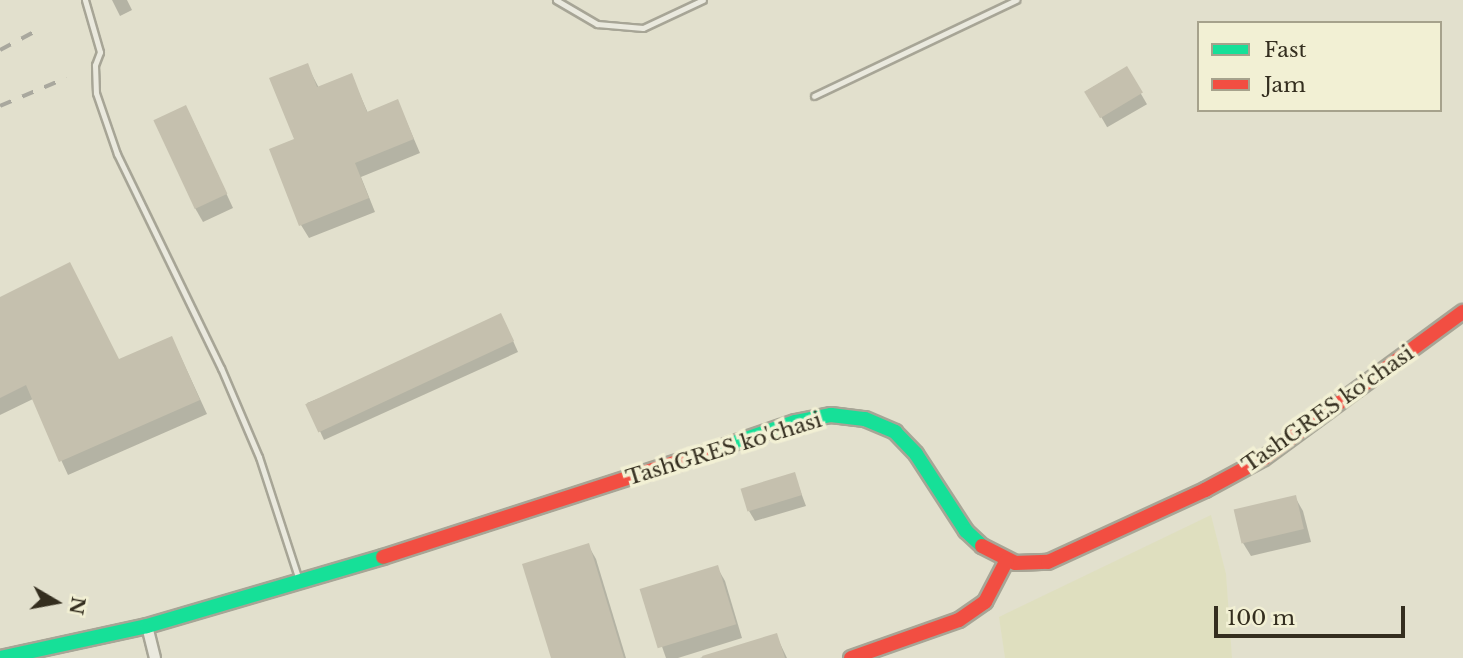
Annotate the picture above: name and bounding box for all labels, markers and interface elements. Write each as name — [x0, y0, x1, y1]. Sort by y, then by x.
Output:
legend — [1197, 21, 1442, 112]
text: Fast — [1264, 37, 1306, 63]
text: Jam — [1264, 72, 1306, 98]
street label: TashGRES ko'chasi — [1238, 340, 1418, 478]
street label: TashGRES ko'chasi — [623, 407, 825, 491]
north arrow — [21, 567, 91, 637]
scale bar — [1218, 592, 1409, 636]
text: N — [64, 595, 90, 617]
text: 100 m — [1227, 605, 1295, 631]

